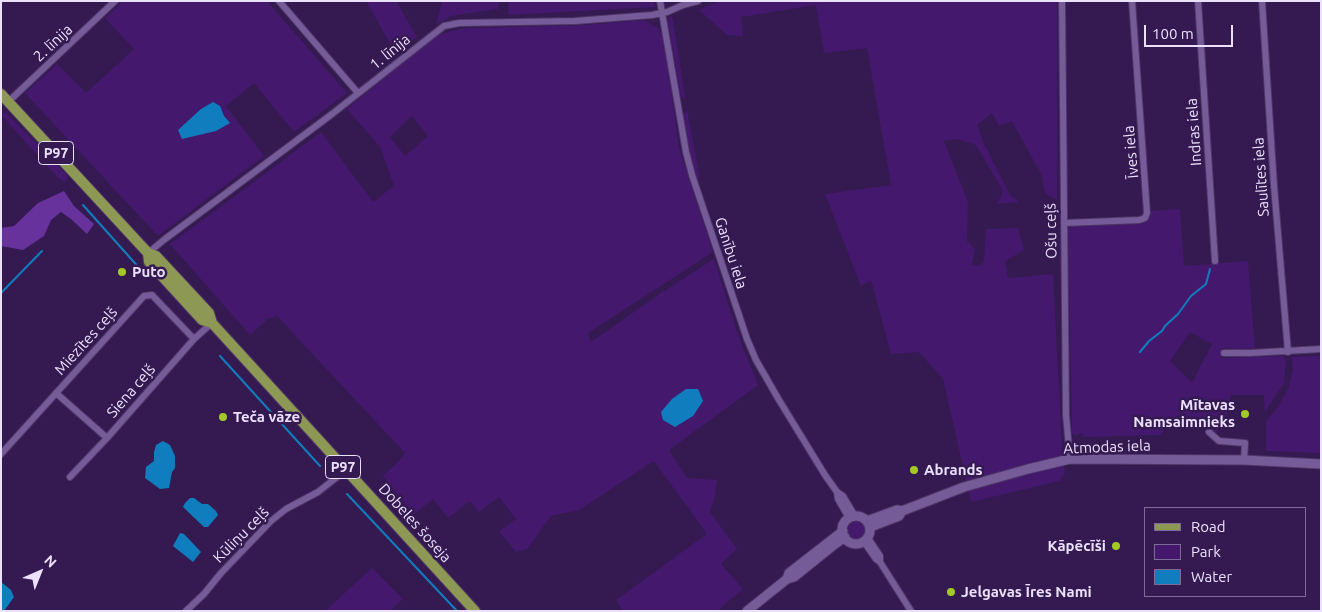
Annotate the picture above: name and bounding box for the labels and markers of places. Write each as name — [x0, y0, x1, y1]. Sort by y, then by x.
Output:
place label: Puto — [132, 263, 166, 281]
marker: Puto — [116, 266, 128, 278]
place label: Mītavas Namsaimnieks — [1133, 396, 1235, 431]
place label: Teča vāze — [233, 408, 300, 426]
marker: Mītavas Namsaimnieks — [1239, 408, 1251, 420]
marker: Teča vāze — [217, 411, 229, 423]
place label: Abrands — [924, 461, 983, 479]
marker: Abrands — [908, 464, 920, 476]
place label: Kāpēcīši — [1048, 537, 1106, 555]
marker: Kāpēcīši — [1110, 540, 1122, 552]
place label: Jelgavas Īres Nami — [961, 583, 1092, 601]
marker: Jelgavas Īres Nami — [945, 586, 957, 598]

